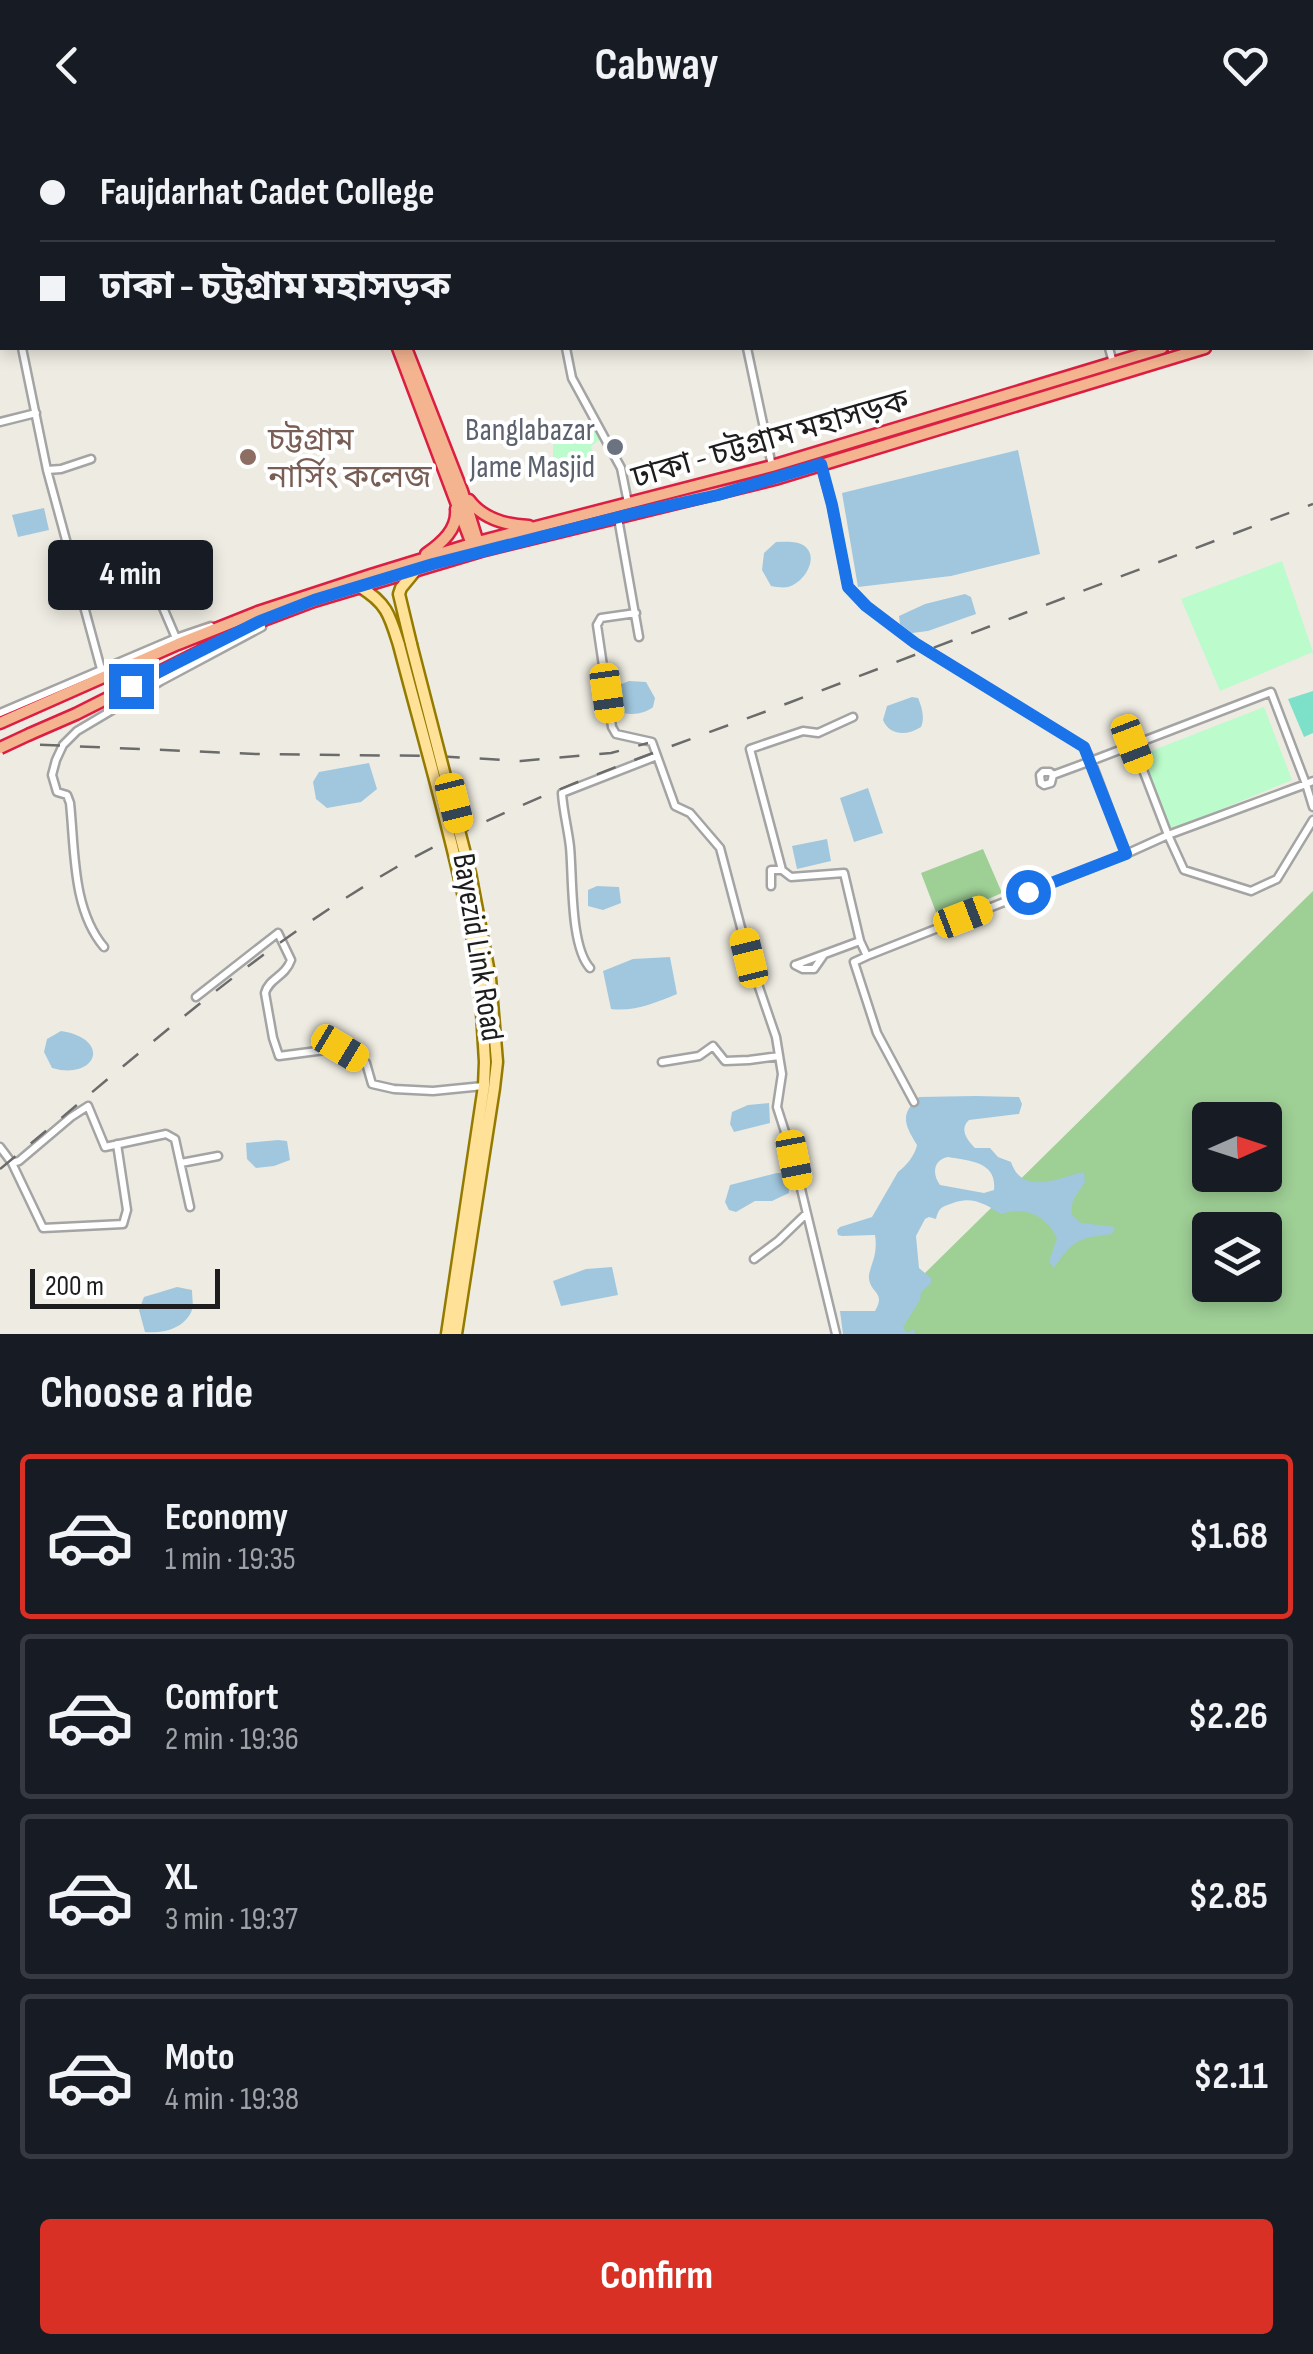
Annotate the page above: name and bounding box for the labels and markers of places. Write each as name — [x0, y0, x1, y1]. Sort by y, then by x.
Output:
place label: Banglabazar Jame Masjid — [465, 411, 595, 487]
place label: চট্টগ্রাম নার্সিং কলেজ — [267, 421, 432, 497]
marker: Banglabazar Jame Masjid — [604, 436, 626, 458]
marker: চট্টগ্রাম নার্সিং কলেজ — [237, 446, 259, 468]

